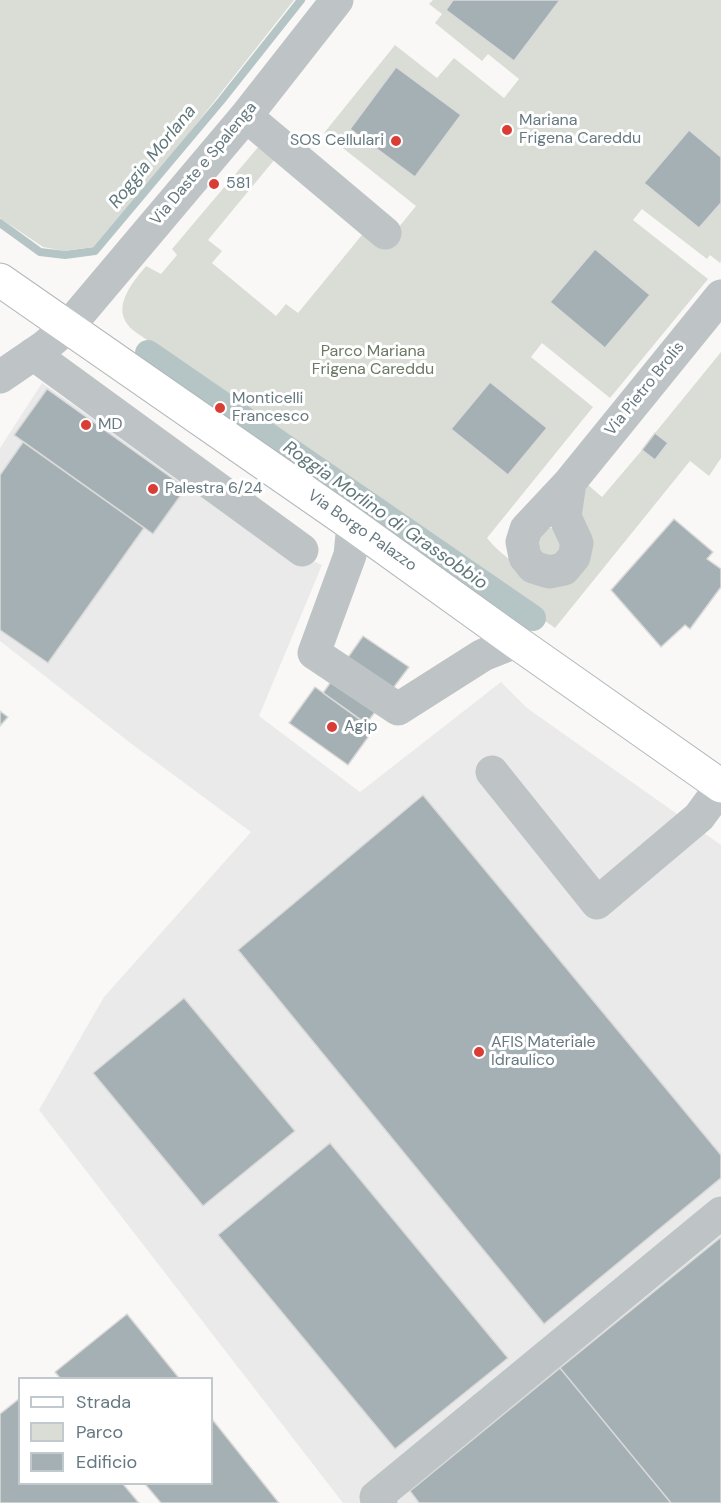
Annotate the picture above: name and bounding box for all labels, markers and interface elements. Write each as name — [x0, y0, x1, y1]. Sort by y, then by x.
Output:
street label: Via Daste e Spalenga — [147, 98, 261, 230]
water label: Roggia Morlana — [105, 101, 201, 213]
place label: Mariana Frigena Careddu — [519, 111, 641, 149]
marker: Mariana Frigena Careddu — [500, 123, 514, 137]
place label: SOS Cellulari — [290, 131, 384, 151]
marker: SOS Cellulari — [389, 134, 403, 148]
place label: 581 — [226, 174, 250, 194]
marker: 581 — [207, 177, 221, 191]
street label: Via Pietro Brolis — [601, 338, 689, 440]
park label: Parco Mariana Frigena Careddu — [312, 342, 434, 380]
place label: Monticelli Francesco — [232, 389, 309, 427]
marker: Monticelli Francesco — [213, 401, 227, 415]
place label: MD — [98, 415, 122, 435]
marker: MD — [79, 418, 93, 432]
water label: Roggia Morlino di Grassobbio — [279, 437, 491, 595]
place label: Palestra 6/24 — [165, 479, 262, 499]
marker: Palestra 6/24 — [146, 482, 160, 496]
street label: Via Borgo Palazzo — [304, 486, 420, 576]
place label: Agip — [344, 717, 377, 737]
marker: Agip — [325, 720, 339, 734]
place label: AFIS Materiale Idraulico — [491, 1033, 596, 1071]
marker: AFIS Materiale Idraulico — [472, 1045, 486, 1059]
legend — [18, 1377, 213, 1485]
text: Strada — [76, 1390, 131, 1414]
text: Parco — [76, 1420, 123, 1444]
text: Edificio — [76, 1450, 137, 1474]

